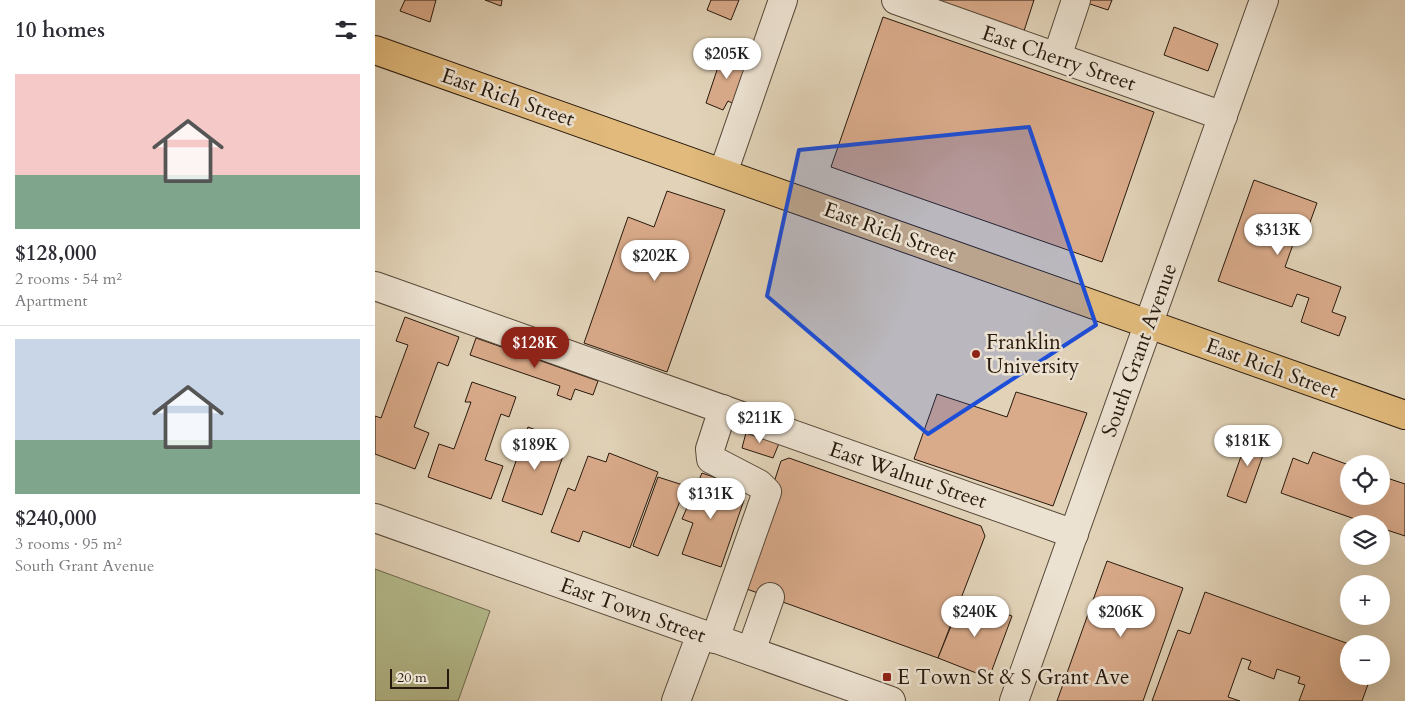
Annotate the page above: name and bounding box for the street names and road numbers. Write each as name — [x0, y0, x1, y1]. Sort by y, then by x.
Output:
street label: East Cherry Street — [978, 19, 1140, 99]
street label: East Rich Street — [437, 61, 579, 134]
street label: East Rich Street — [820, 195, 960, 270]
street label: South Grant Avenue — [1095, 259, 1184, 441]
street label: East Rich Street — [1202, 331, 1342, 406]
street label: East Walnut Street — [825, 435, 991, 516]
street label: East Town Street — [556, 571, 710, 650]

